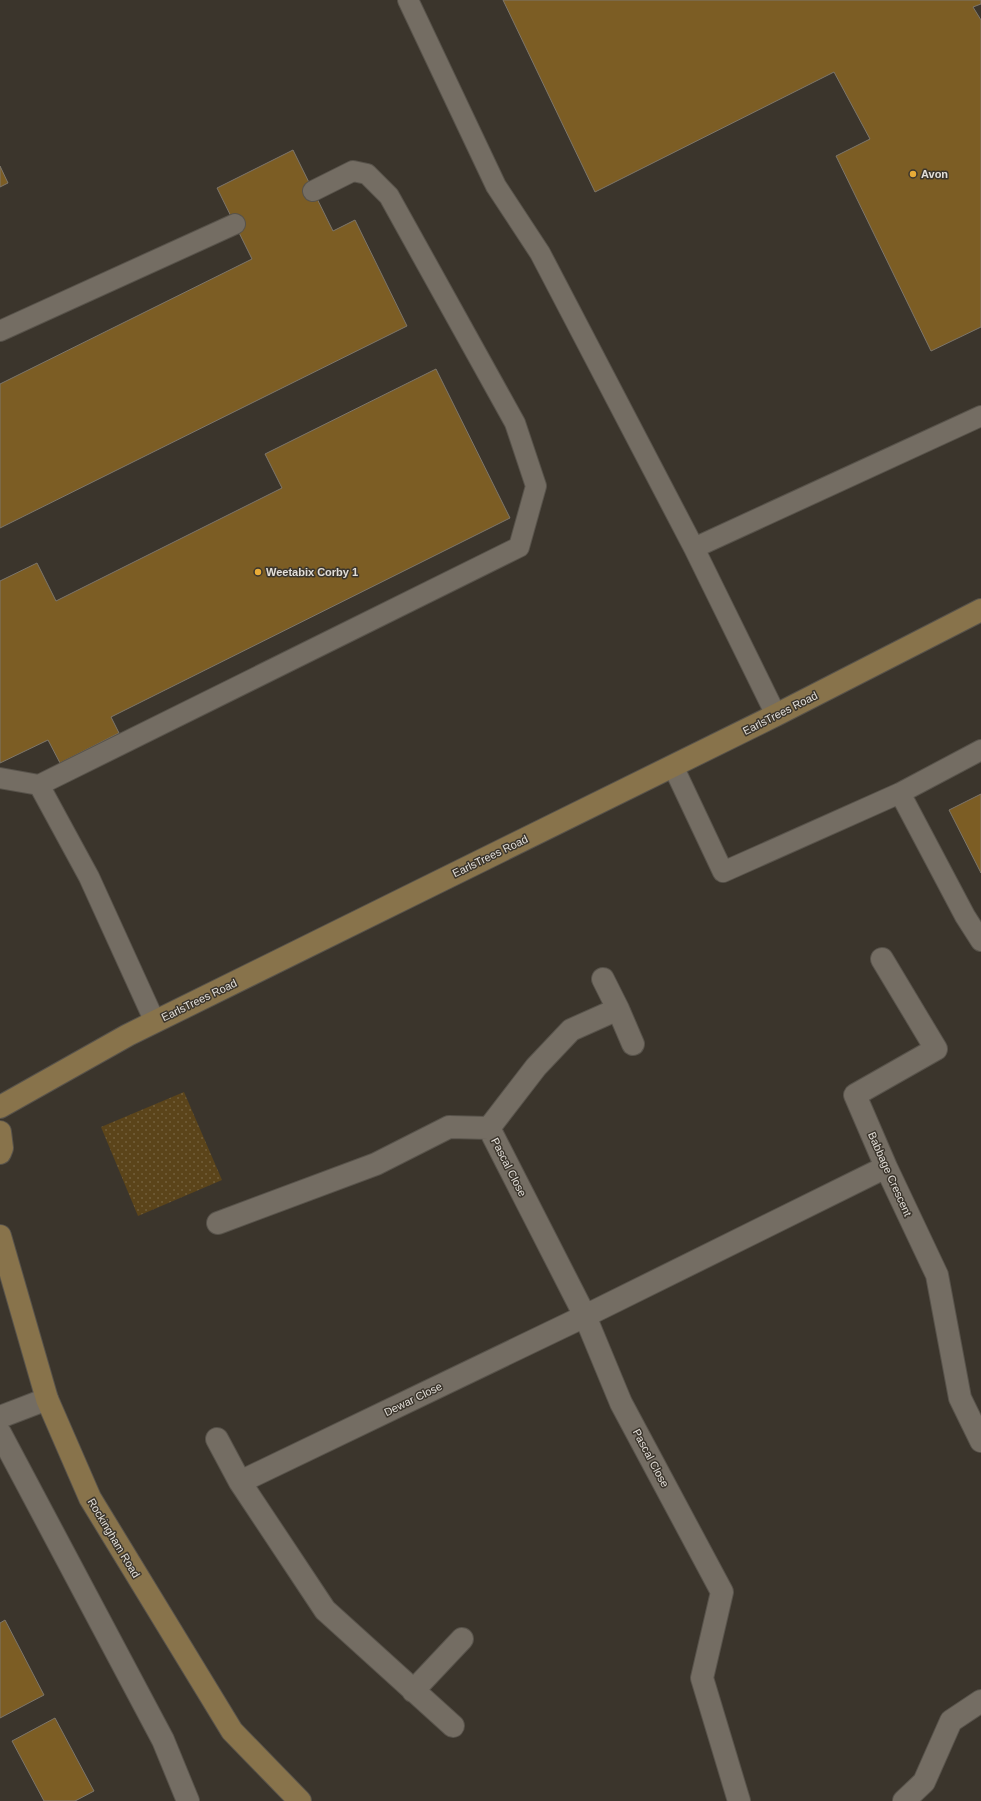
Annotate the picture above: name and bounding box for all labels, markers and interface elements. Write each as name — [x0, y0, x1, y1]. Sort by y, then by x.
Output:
place label: Avon — [921, 168, 948, 180]
marker: Avon — [908, 169, 918, 179]
place label: Weetabix Corby 1 — [266, 566, 358, 578]
marker: Weetabix Corby 1 — [253, 567, 263, 577]
street label: EarlsTrees Road — [741, 689, 819, 737]
street label: EarlsTrees Road — [450, 833, 530, 879]
street label: EarlsTrees Road — [159, 977, 239, 1023]
street label: Babbage Crescent — [866, 1130, 914, 1218]
street label: Pascal Close — [489, 1136, 529, 1198]
street label: Dewar Close — [382, 1380, 444, 1418]
street label: Pascal Close — [631, 1427, 671, 1489]
street label: Rockingham Road — [86, 1496, 142, 1580]

